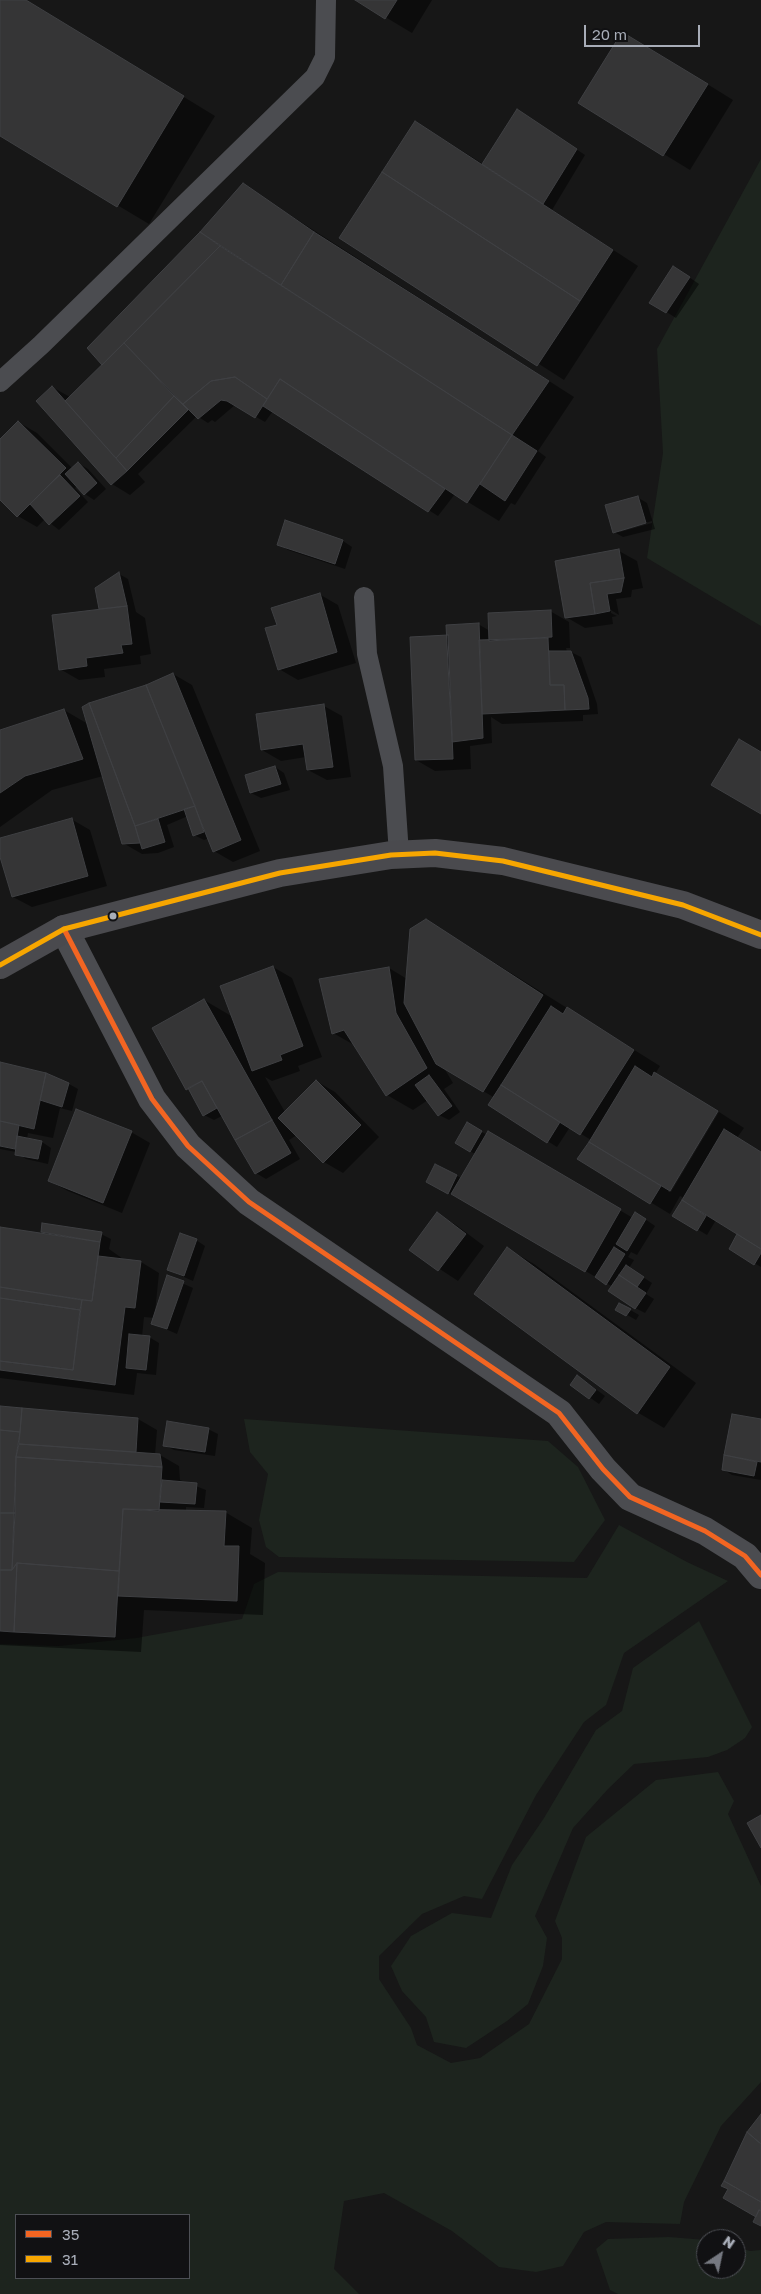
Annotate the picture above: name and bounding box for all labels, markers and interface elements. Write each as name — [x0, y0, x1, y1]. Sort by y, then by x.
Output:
scale bar — [586, 15, 702, 47]
text: 20 m — [592, 25, 627, 43]
unlabelled marker — [108, 911, 118, 921]
legend — [15, 2214, 190, 2279]
text: 35 — [62, 2225, 79, 2243]
north arrow — [696, 2229, 746, 2279]
text: N — [720, 2232, 738, 2252]
text: 31 — [62, 2250, 78, 2268]

